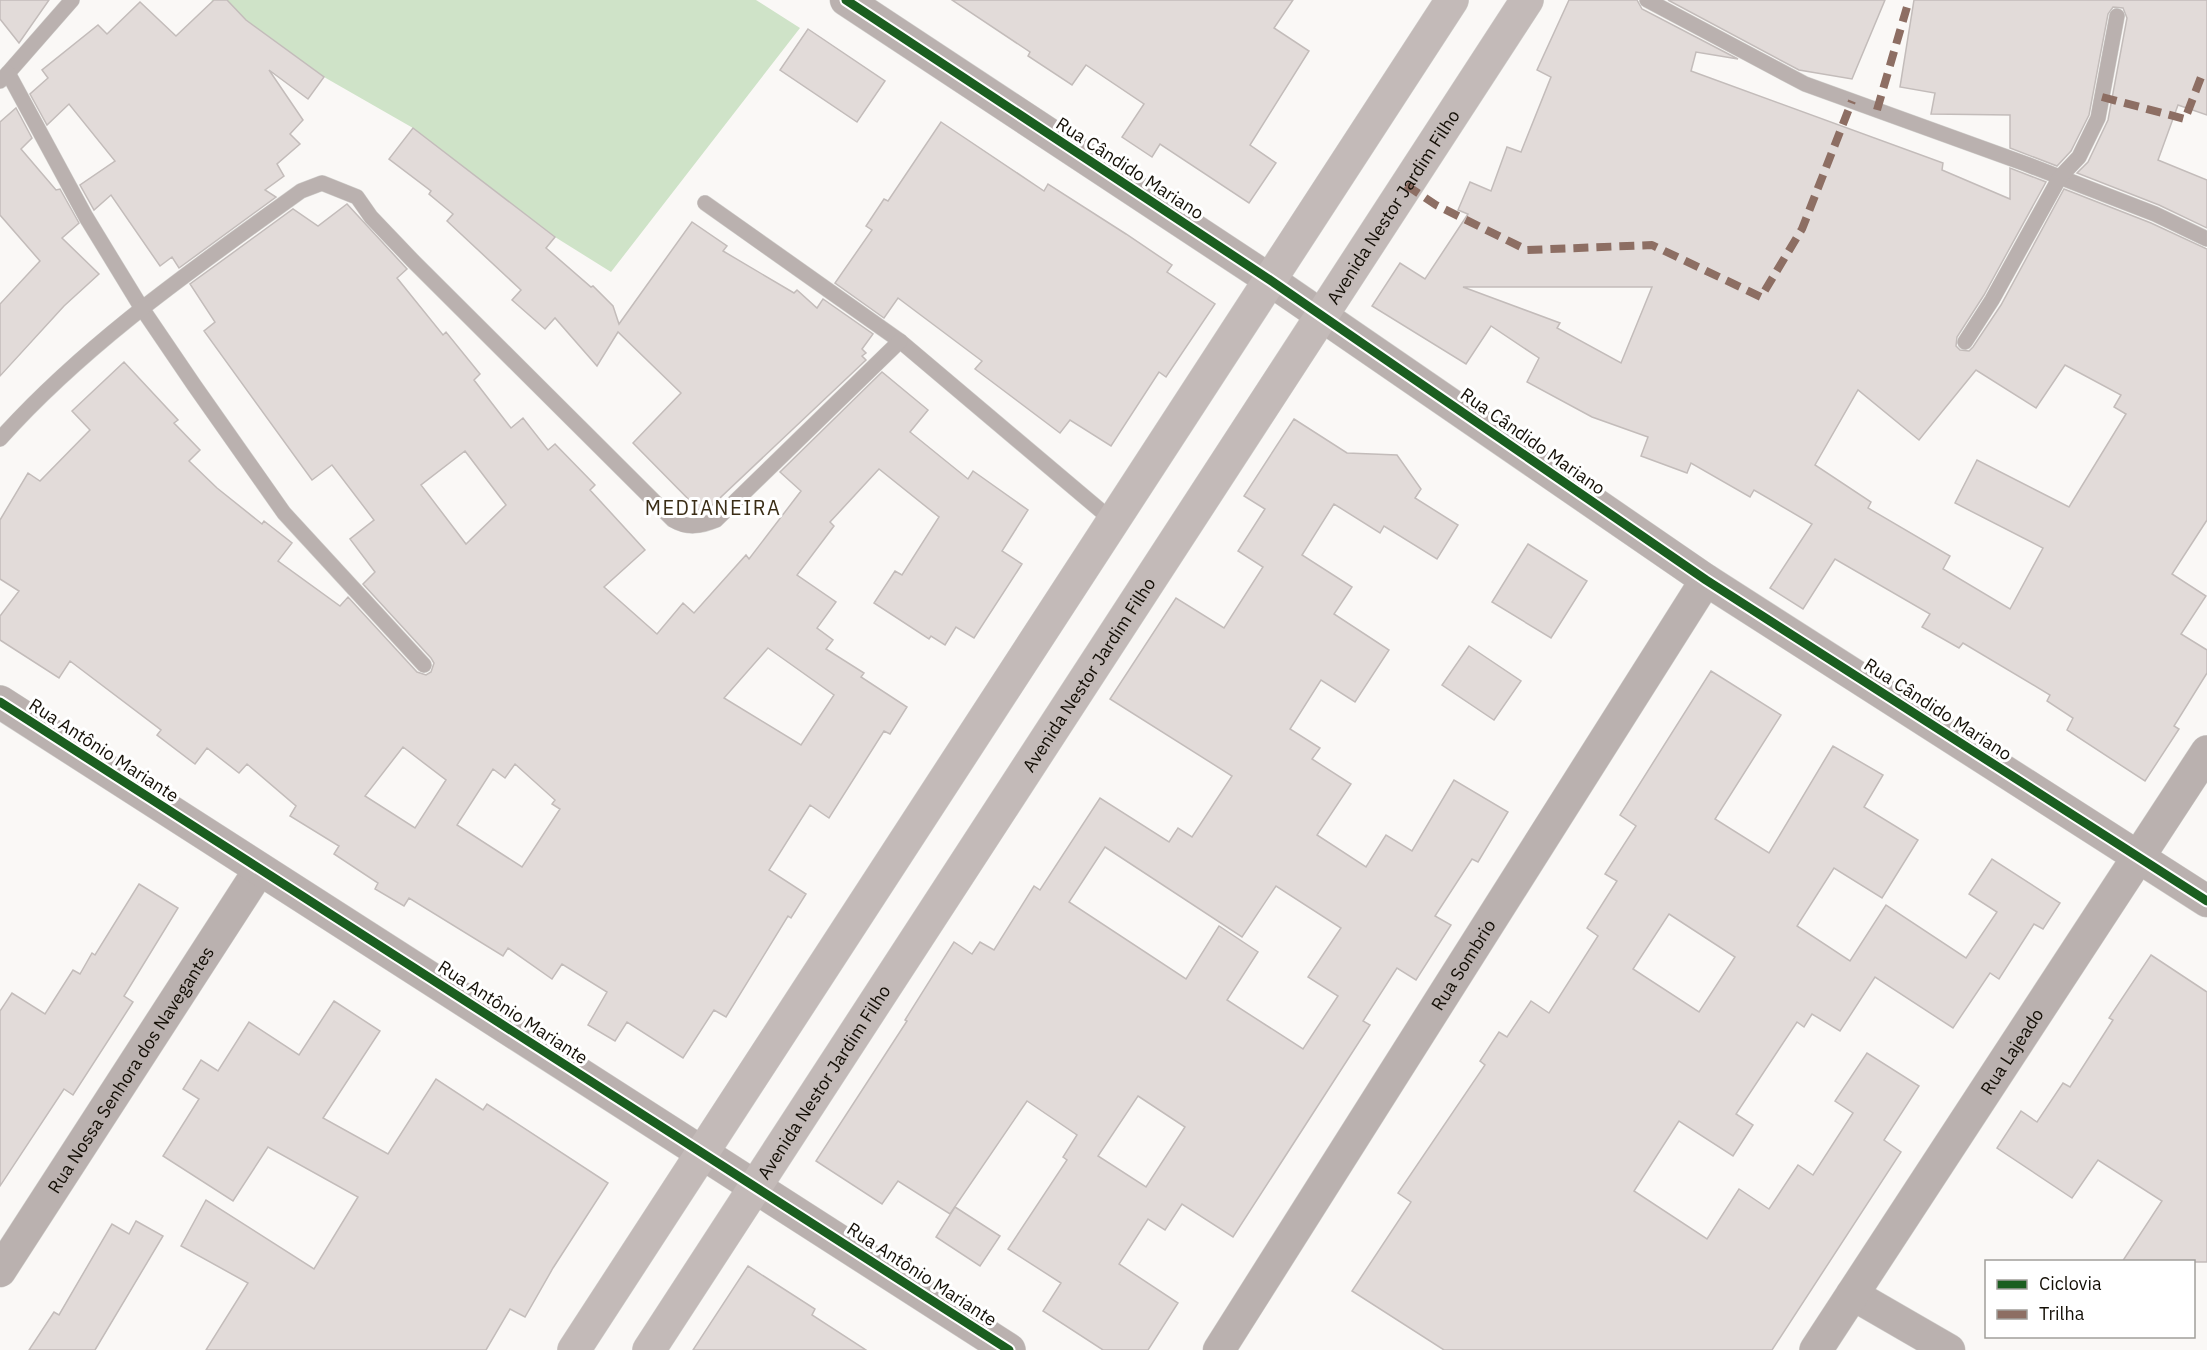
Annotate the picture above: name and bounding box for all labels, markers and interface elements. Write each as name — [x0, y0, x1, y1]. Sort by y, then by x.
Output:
street label: Avenida Nestor Jardim Filho — [1321, 105, 1464, 308]
street label: Rua Cândido Mariano — [1052, 112, 1208, 224]
street label: Rua Cândido Mariano — [1456, 382, 1610, 500]
district label: MEDIANEIRA — [645, 494, 781, 521]
street label: Avenida Nestor Jardim Filho — [1017, 573, 1160, 776]
street label: Rua Cândido Mariano — [1860, 653, 2016, 765]
street label: Rua Antônio Mariante — [25, 693, 183, 807]
street label: Rua Sombrio — [1425, 915, 1500, 1015]
street label: Rua Nossa Senhora dos Navegantes — [42, 942, 219, 1197]
street label: Rua Antônio Mariante — [434, 955, 592, 1069]
street label: Avenida Nestor Jardim Filho — [752, 980, 895, 1183]
street label: Rua Lajeado — [1975, 1004, 2048, 1099]
street label: Rua Antônio Mariante — [843, 1217, 1001, 1331]
legend — [1985, 1260, 2195, 1338]
text: Ciclovia — [2039, 1272, 2102, 1295]
text: Trilha — [2039, 1302, 2085, 1325]

